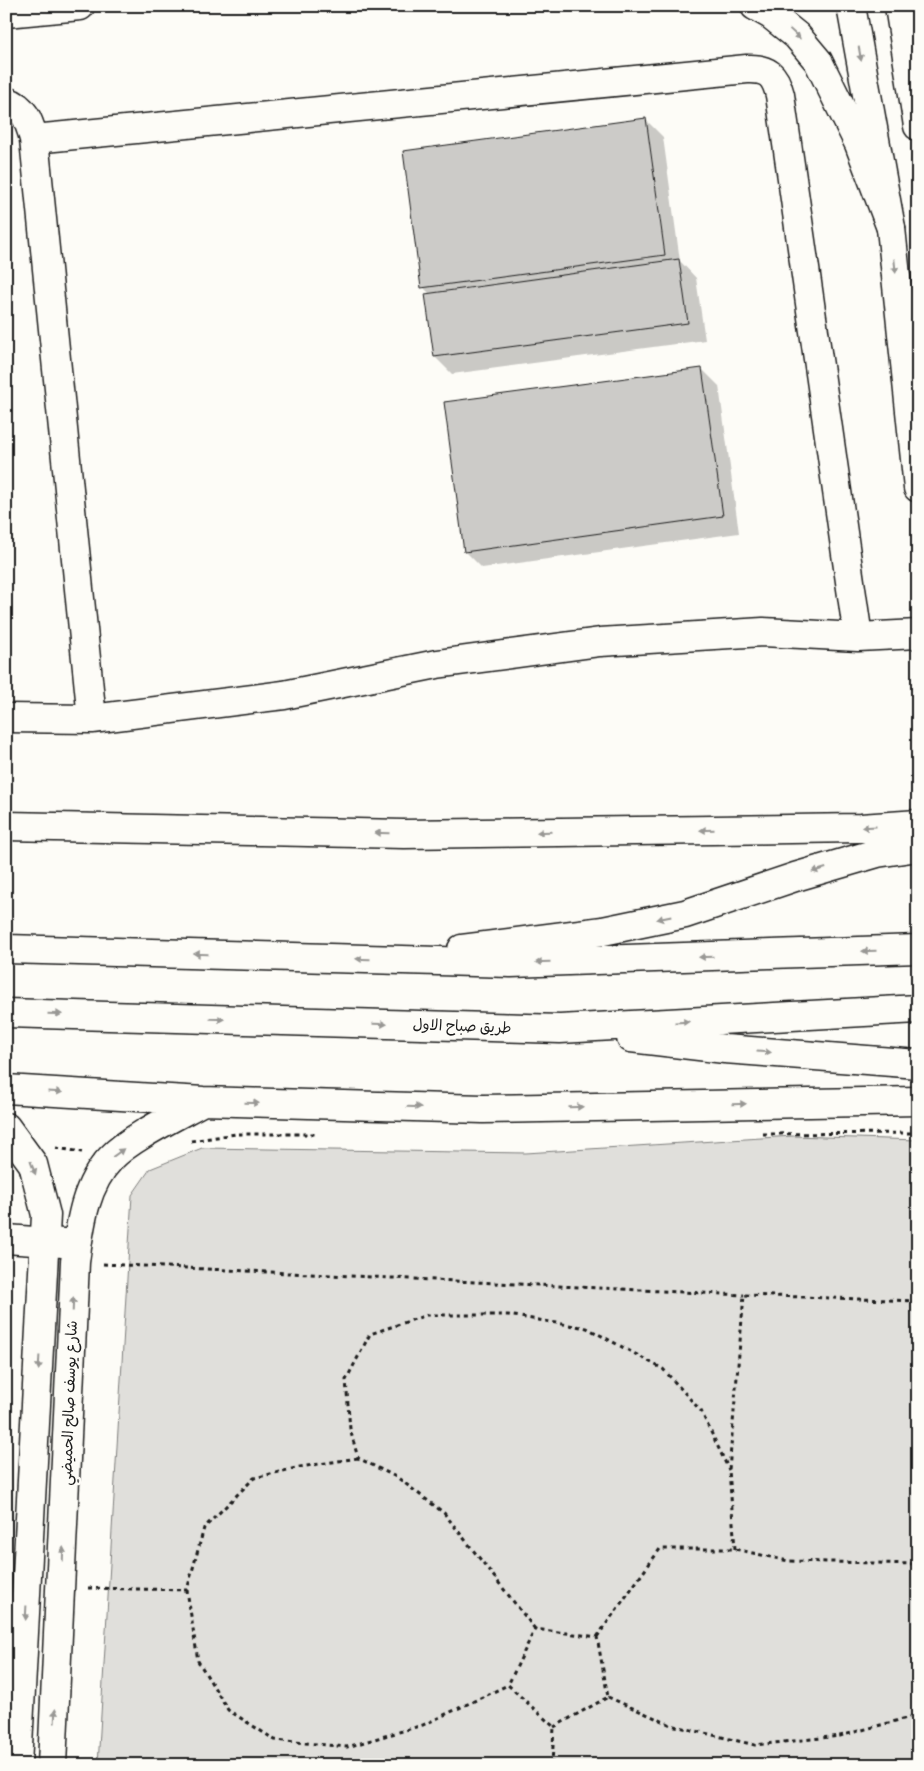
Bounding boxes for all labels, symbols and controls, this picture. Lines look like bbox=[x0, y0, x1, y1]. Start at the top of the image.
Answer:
one-way arrow bbox=[788, 29, 801, 40]
one-way arrow bbox=[856, 47, 864, 63]
one-way arrow bbox=[891, 258, 899, 274]
one-way arrow bbox=[861, 824, 877, 832]
one-way arrow bbox=[698, 826, 714, 834]
one-way arrow bbox=[536, 828, 552, 836]
one-way arrow bbox=[373, 829, 389, 837]
one-way arrow bbox=[812, 866, 827, 874]
one-way arrow bbox=[657, 914, 672, 922]
one-way arrow bbox=[861, 947, 877, 955]
one-way arrow bbox=[193, 950, 209, 958]
one-way arrow bbox=[697, 953, 713, 961]
one-way arrow bbox=[355, 955, 371, 963]
one-way arrow bbox=[535, 958, 551, 966]
one-way arrow bbox=[47, 1011, 63, 1019]
one-way arrow bbox=[210, 1015, 226, 1023]
street label: طريق صباح الاول bbox=[412, 1017, 512, 1039]
one-way arrow bbox=[674, 1018, 690, 1026]
one-way arrow bbox=[372, 1020, 388, 1028]
one-way arrow bbox=[757, 1048, 773, 1056]
one-way arrow bbox=[47, 1088, 63, 1096]
one-way arrow bbox=[244, 1099, 260, 1107]
one-way arrow bbox=[731, 1100, 747, 1108]
one-way arrow bbox=[569, 1103, 585, 1111]
one-way arrow bbox=[406, 1104, 422, 1112]
one-way arrow bbox=[111, 1148, 125, 1158]
one-way arrow bbox=[29, 1161, 37, 1176]
one-way arrow bbox=[69, 1296, 77, 1312]
street label: شارع يوسف صالح الحميضي bbox=[59, 1320, 85, 1486]
one-way arrow bbox=[35, 1355, 43, 1371]
one-way arrow bbox=[59, 1546, 67, 1562]
one-way arrow bbox=[21, 1605, 29, 1621]
one-way arrow bbox=[51, 1708, 59, 1724]

